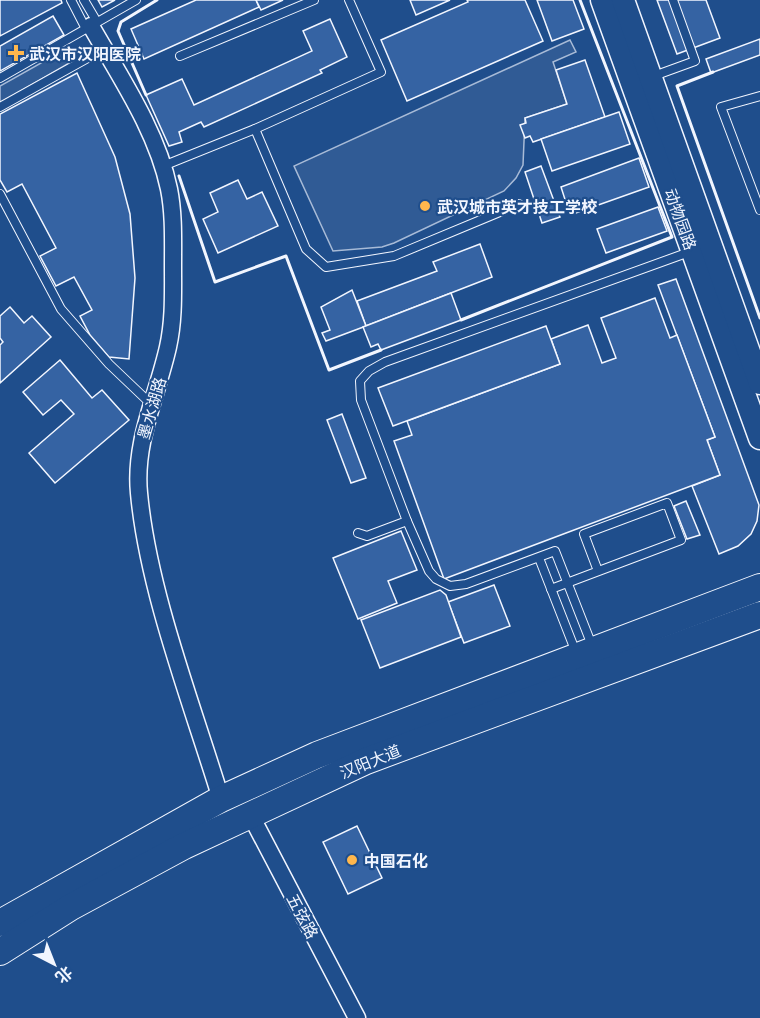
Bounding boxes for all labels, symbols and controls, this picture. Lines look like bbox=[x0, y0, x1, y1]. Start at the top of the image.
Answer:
marker: 武汉市汉阳医院 bbox=[7, 44, 25, 62]
place label: 武汉市汉阳医院 bbox=[29, 44, 141, 63]
street label: 动物园路 bbox=[661, 186, 701, 252]
place label: 武汉城市英才技工学校 bbox=[437, 197, 598, 216]
marker: 武汉城市英才技工学校 bbox=[418, 199, 432, 213]
street label: 墨水湖路 bbox=[133, 375, 169, 441]
street label: 汉阳大道 bbox=[337, 740, 403, 782]
place label: 中国石化 bbox=[364, 851, 428, 870]
marker: 中国石化 bbox=[345, 853, 359, 867]
street label: 五弦路 bbox=[283, 890, 323, 942]
north arrow bbox=[24, 934, 84, 994]
text: 北 bbox=[52, 963, 77, 988]

